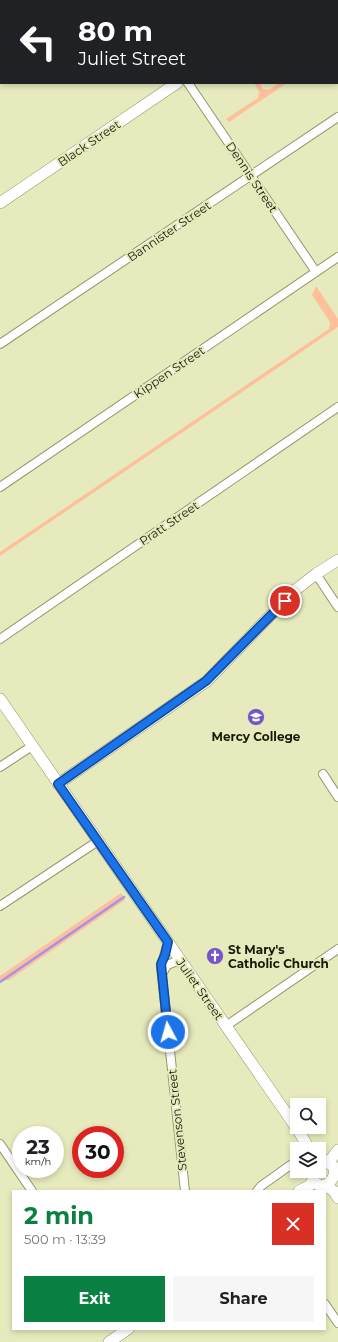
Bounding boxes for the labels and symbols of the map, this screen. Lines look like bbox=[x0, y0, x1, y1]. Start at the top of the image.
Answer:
street label: Black Street bbox=[55, 116, 123, 170]
street label: Dennis Street bbox=[223, 139, 281, 215]
street label: Bannister Street bbox=[124, 197, 214, 265]
street label: Kippen Street bbox=[130, 343, 208, 401]
street label: Pratt Street bbox=[136, 497, 202, 548]
pin bbox=[268, 584, 302, 618]
school or university icon: Mercy College bbox=[246, 707, 266, 727]
place label: Mercy College bbox=[212, 729, 301, 744]
place label: St Mary's Catholic Church bbox=[228, 942, 329, 971]
church icon: St Mary's Catholic Church bbox=[205, 946, 225, 966]
street label: Juliet Street bbox=[173, 954, 227, 1023]
position arrow bbox=[147, 1011, 189, 1053]
street label: Stevenson Street bbox=[164, 1068, 190, 1171]
speed limit sign: 30 bbox=[72, 1126, 124, 1178]

